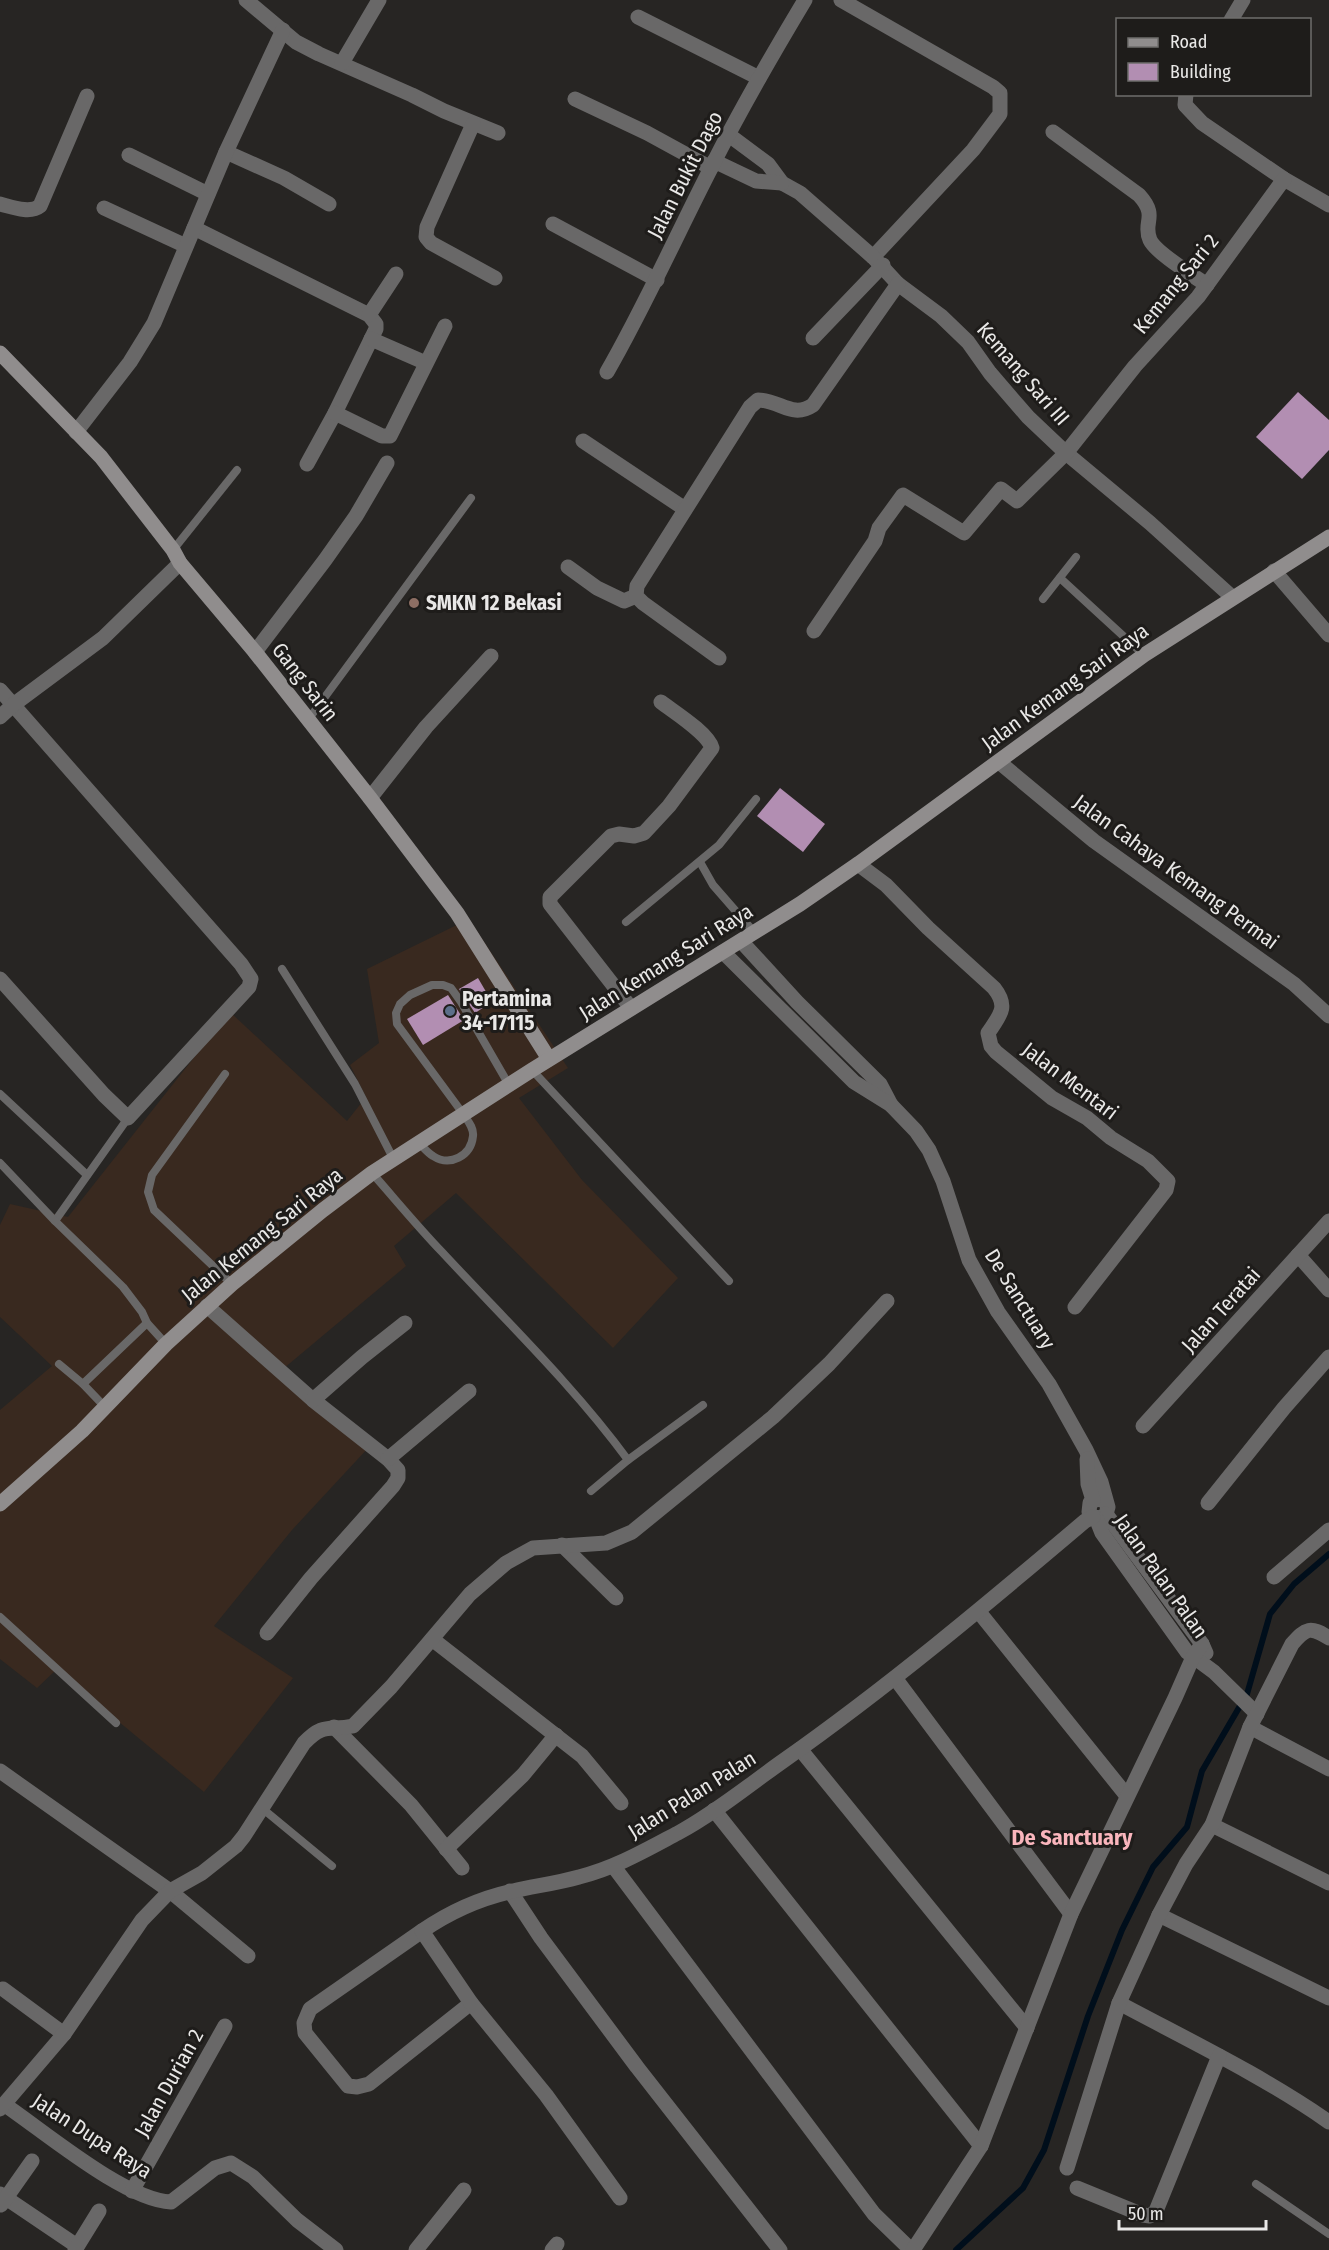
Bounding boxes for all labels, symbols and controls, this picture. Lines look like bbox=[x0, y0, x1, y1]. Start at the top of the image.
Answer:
legend bbox=[1116, 18, 1311, 96]
text: Road bbox=[1170, 31, 1207, 53]
text: Building bbox=[1170, 61, 1231, 83]
street label: Jalan Bukit Dago bbox=[642, 107, 728, 243]
street label: Kemang Sari 2 bbox=[1128, 229, 1224, 339]
street label: Kemang Sari III bbox=[971, 317, 1075, 431]
place label: SMKN 12 Bekasi bbox=[426, 590, 562, 616]
marker: SMKN 12 Bekasi bbox=[407, 596, 421, 610]
street label: Jalan Kemang Sari Raya bbox=[977, 618, 1153, 756]
street label: Gang Sarin bbox=[266, 638, 344, 726]
street label: Jalan Cahaya Kemang Permai bbox=[1068, 789, 1284, 955]
street label: Jalan Kemang Sari Raya bbox=[574, 898, 758, 1026]
place label: Pertamina 34-17115 bbox=[461, 986, 552, 1036]
marker: Pertamina 34-17115 bbox=[443, 1004, 457, 1018]
street label: Jalan Mentari bbox=[1017, 1036, 1123, 1126]
street label: Jalan Kemang Sari Raya bbox=[176, 1162, 348, 1308]
street label: De Sanctuary bbox=[979, 1244, 1061, 1354]
street label: Jalan Teratai bbox=[1176, 1262, 1266, 1358]
street label: Jalan Palan Palan bbox=[1108, 1509, 1214, 1643]
street label: Jalan Palan Palan bbox=[623, 1745, 761, 1845]
district label: De Sanctuary bbox=[1012, 1824, 1133, 1851]
street label: Jalan Durian 2 bbox=[129, 2025, 209, 2141]
street label: Jalan Dupa Raya bbox=[27, 2088, 157, 2184]
scale bar bbox=[1119, 2193, 1266, 2231]
text: 50 m bbox=[1128, 2203, 1164, 2225]

